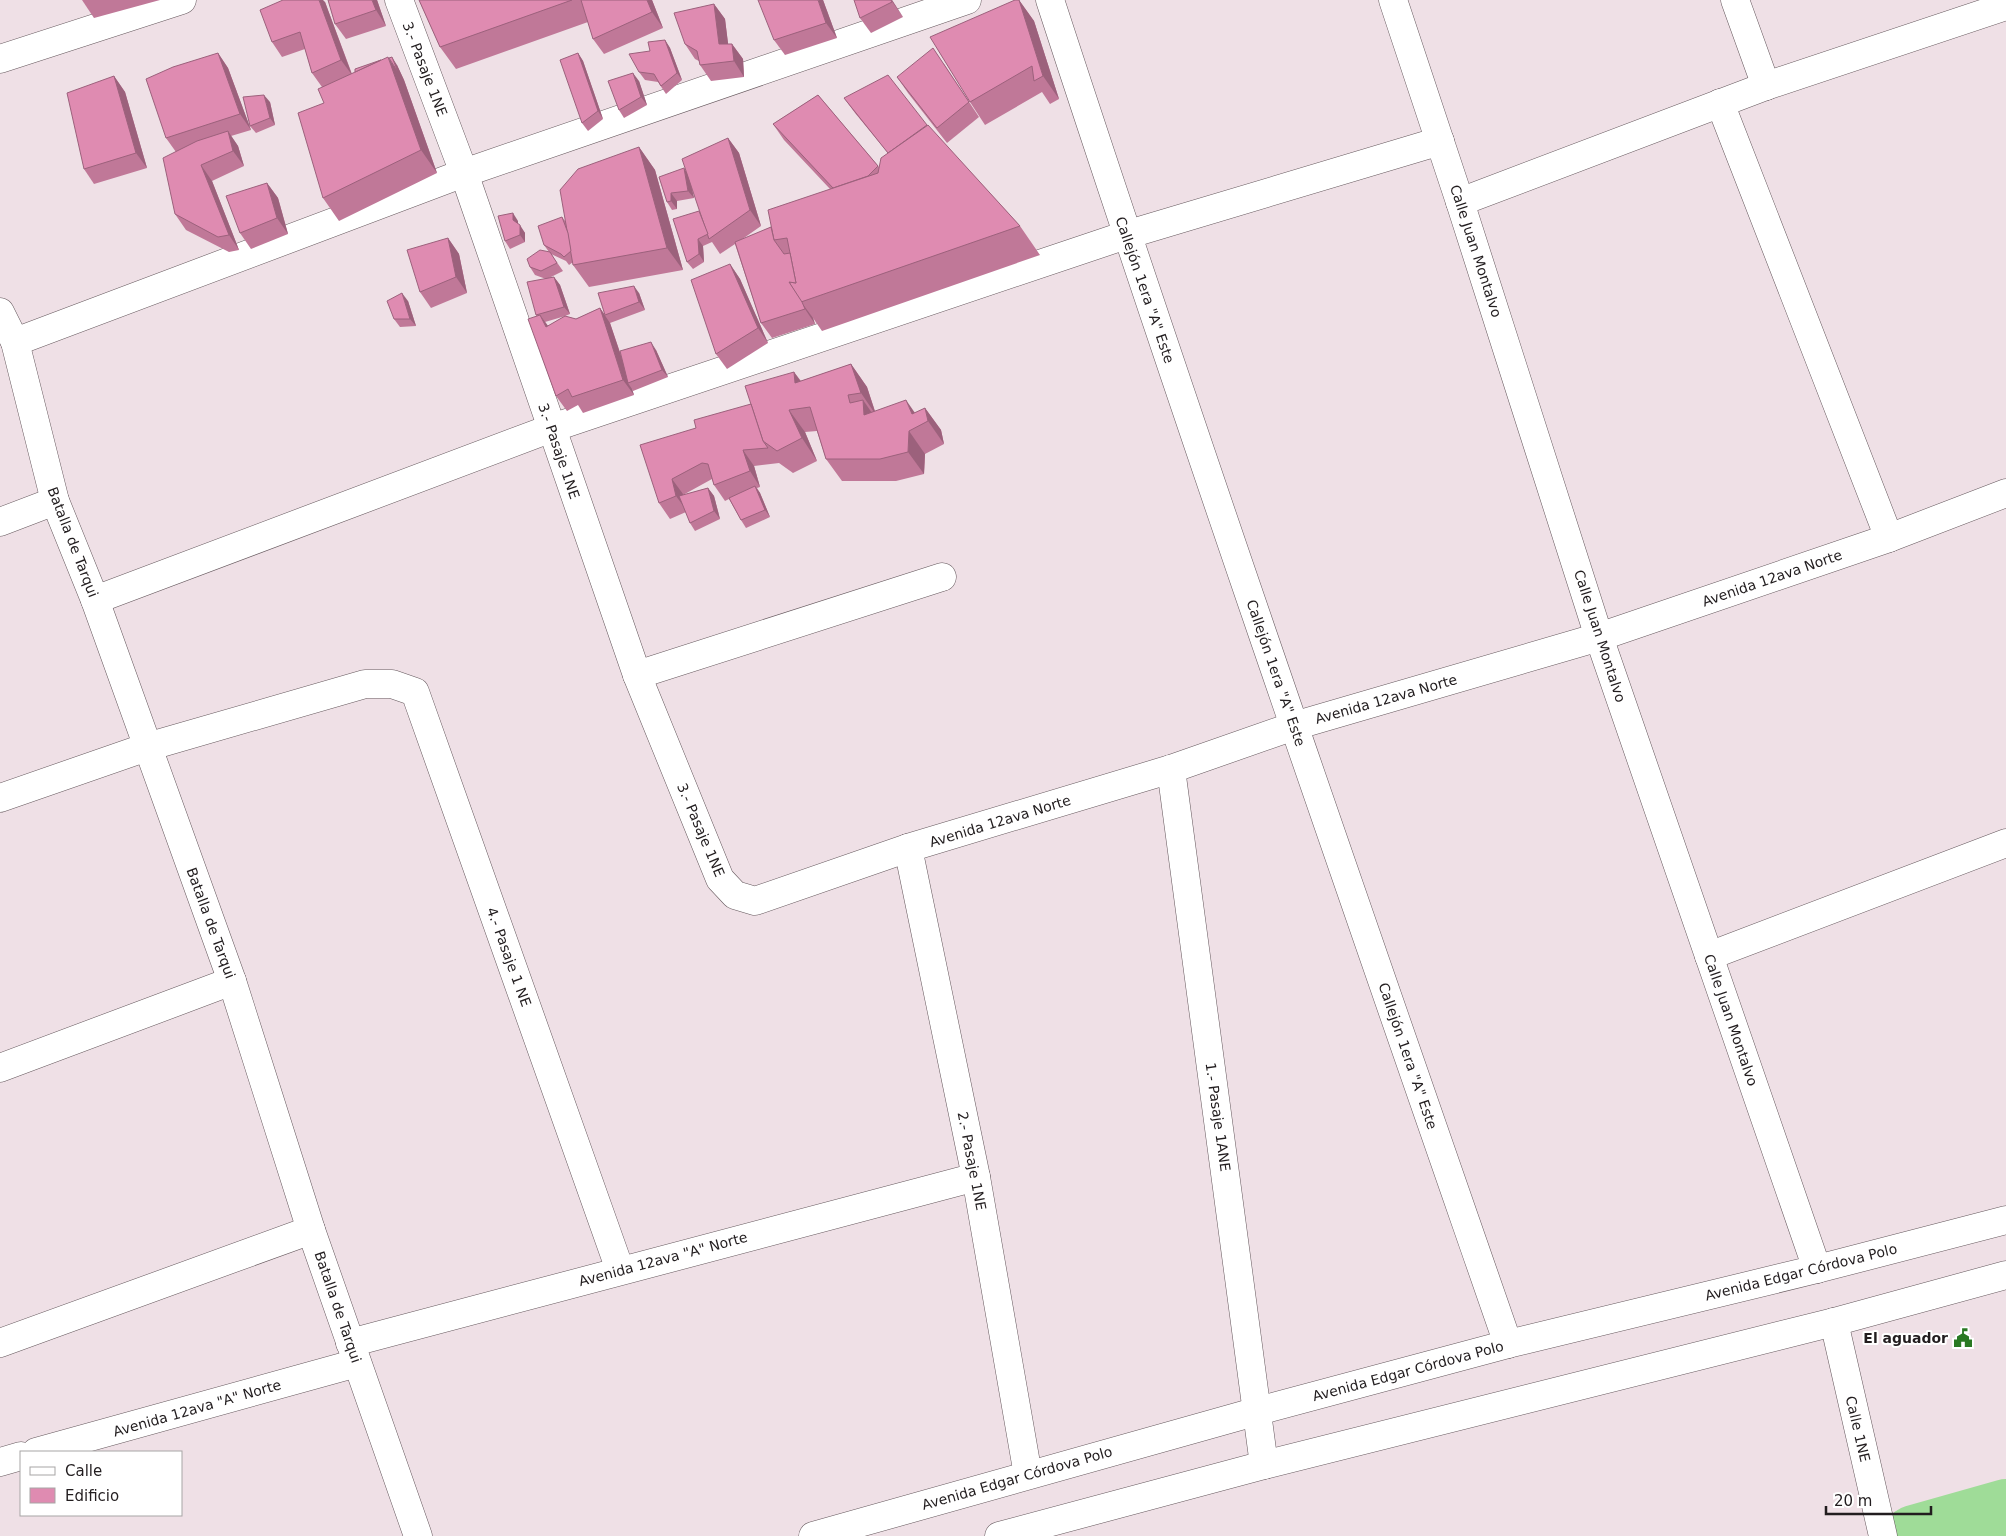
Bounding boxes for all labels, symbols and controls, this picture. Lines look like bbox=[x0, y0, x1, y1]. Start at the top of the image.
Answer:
street label: 3.- Pasaje 1NE bbox=[400, 19, 450, 119]
street label: Calle Juan Montalvo bbox=[1447, 183, 1505, 319]
street label: Callejón 1era "A" Este bbox=[1112, 215, 1178, 365]
street label: 3.- Pasaje 1NE bbox=[535, 401, 583, 501]
street label: Batalla de Tarqui bbox=[45, 485, 101, 599]
street label: Avenida 12ava Norte bbox=[1700, 547, 1844, 609]
street label: Calle Juan Montalvo bbox=[1571, 568, 1629, 704]
street label: Callejón 1era "A" Este bbox=[1243, 598, 1309, 748]
street label: Avenida 12ava Norte bbox=[1313, 671, 1459, 727]
street label: 3.- Pasaje 1NE bbox=[674, 781, 728, 879]
street label: Avenida 12ava Norte bbox=[927, 792, 1073, 850]
street label: Batalla de Tarqui bbox=[183, 865, 239, 981]
street label: 4.- Pasaje 1 NE bbox=[484, 905, 534, 1009]
street label: Calle Juan Montalvo bbox=[1701, 952, 1761, 1088]
street label: Callejón 1era "A" Este bbox=[1375, 981, 1441, 1131]
street label: 1.- Pasaje 1ANE bbox=[1202, 1061, 1234, 1173]
street label: 2.- Pasaje 1NE bbox=[955, 1110, 989, 1212]
street label: Avenida 12ava "A" Norte bbox=[577, 1229, 749, 1289]
street label: Avenida Edgar Córdova Polo bbox=[1703, 1240, 1899, 1304]
street label: Batalla de Tarqui bbox=[311, 1249, 365, 1365]
public building icon: El aguador bbox=[1952, 1327, 1974, 1349]
place label: El aguador bbox=[1863, 1330, 1948, 1346]
street label: Avenida Edgar Córdova Polo bbox=[1311, 1338, 1505, 1404]
street label: Avenida 12ava "A" Norte bbox=[111, 1376, 283, 1440]
street label: Calle 1NE bbox=[1843, 1394, 1873, 1464]
street label: Avenida Edgar Córdova Polo bbox=[920, 1443, 1114, 1513]
legend bbox=[20, 1451, 182, 1516]
text: Calle bbox=[65, 1462, 102, 1480]
scale bar bbox=[1826, 1484, 1931, 1516]
text: Edificio bbox=[65, 1487, 119, 1505]
text: 20 m bbox=[1834, 1492, 1872, 1510]

